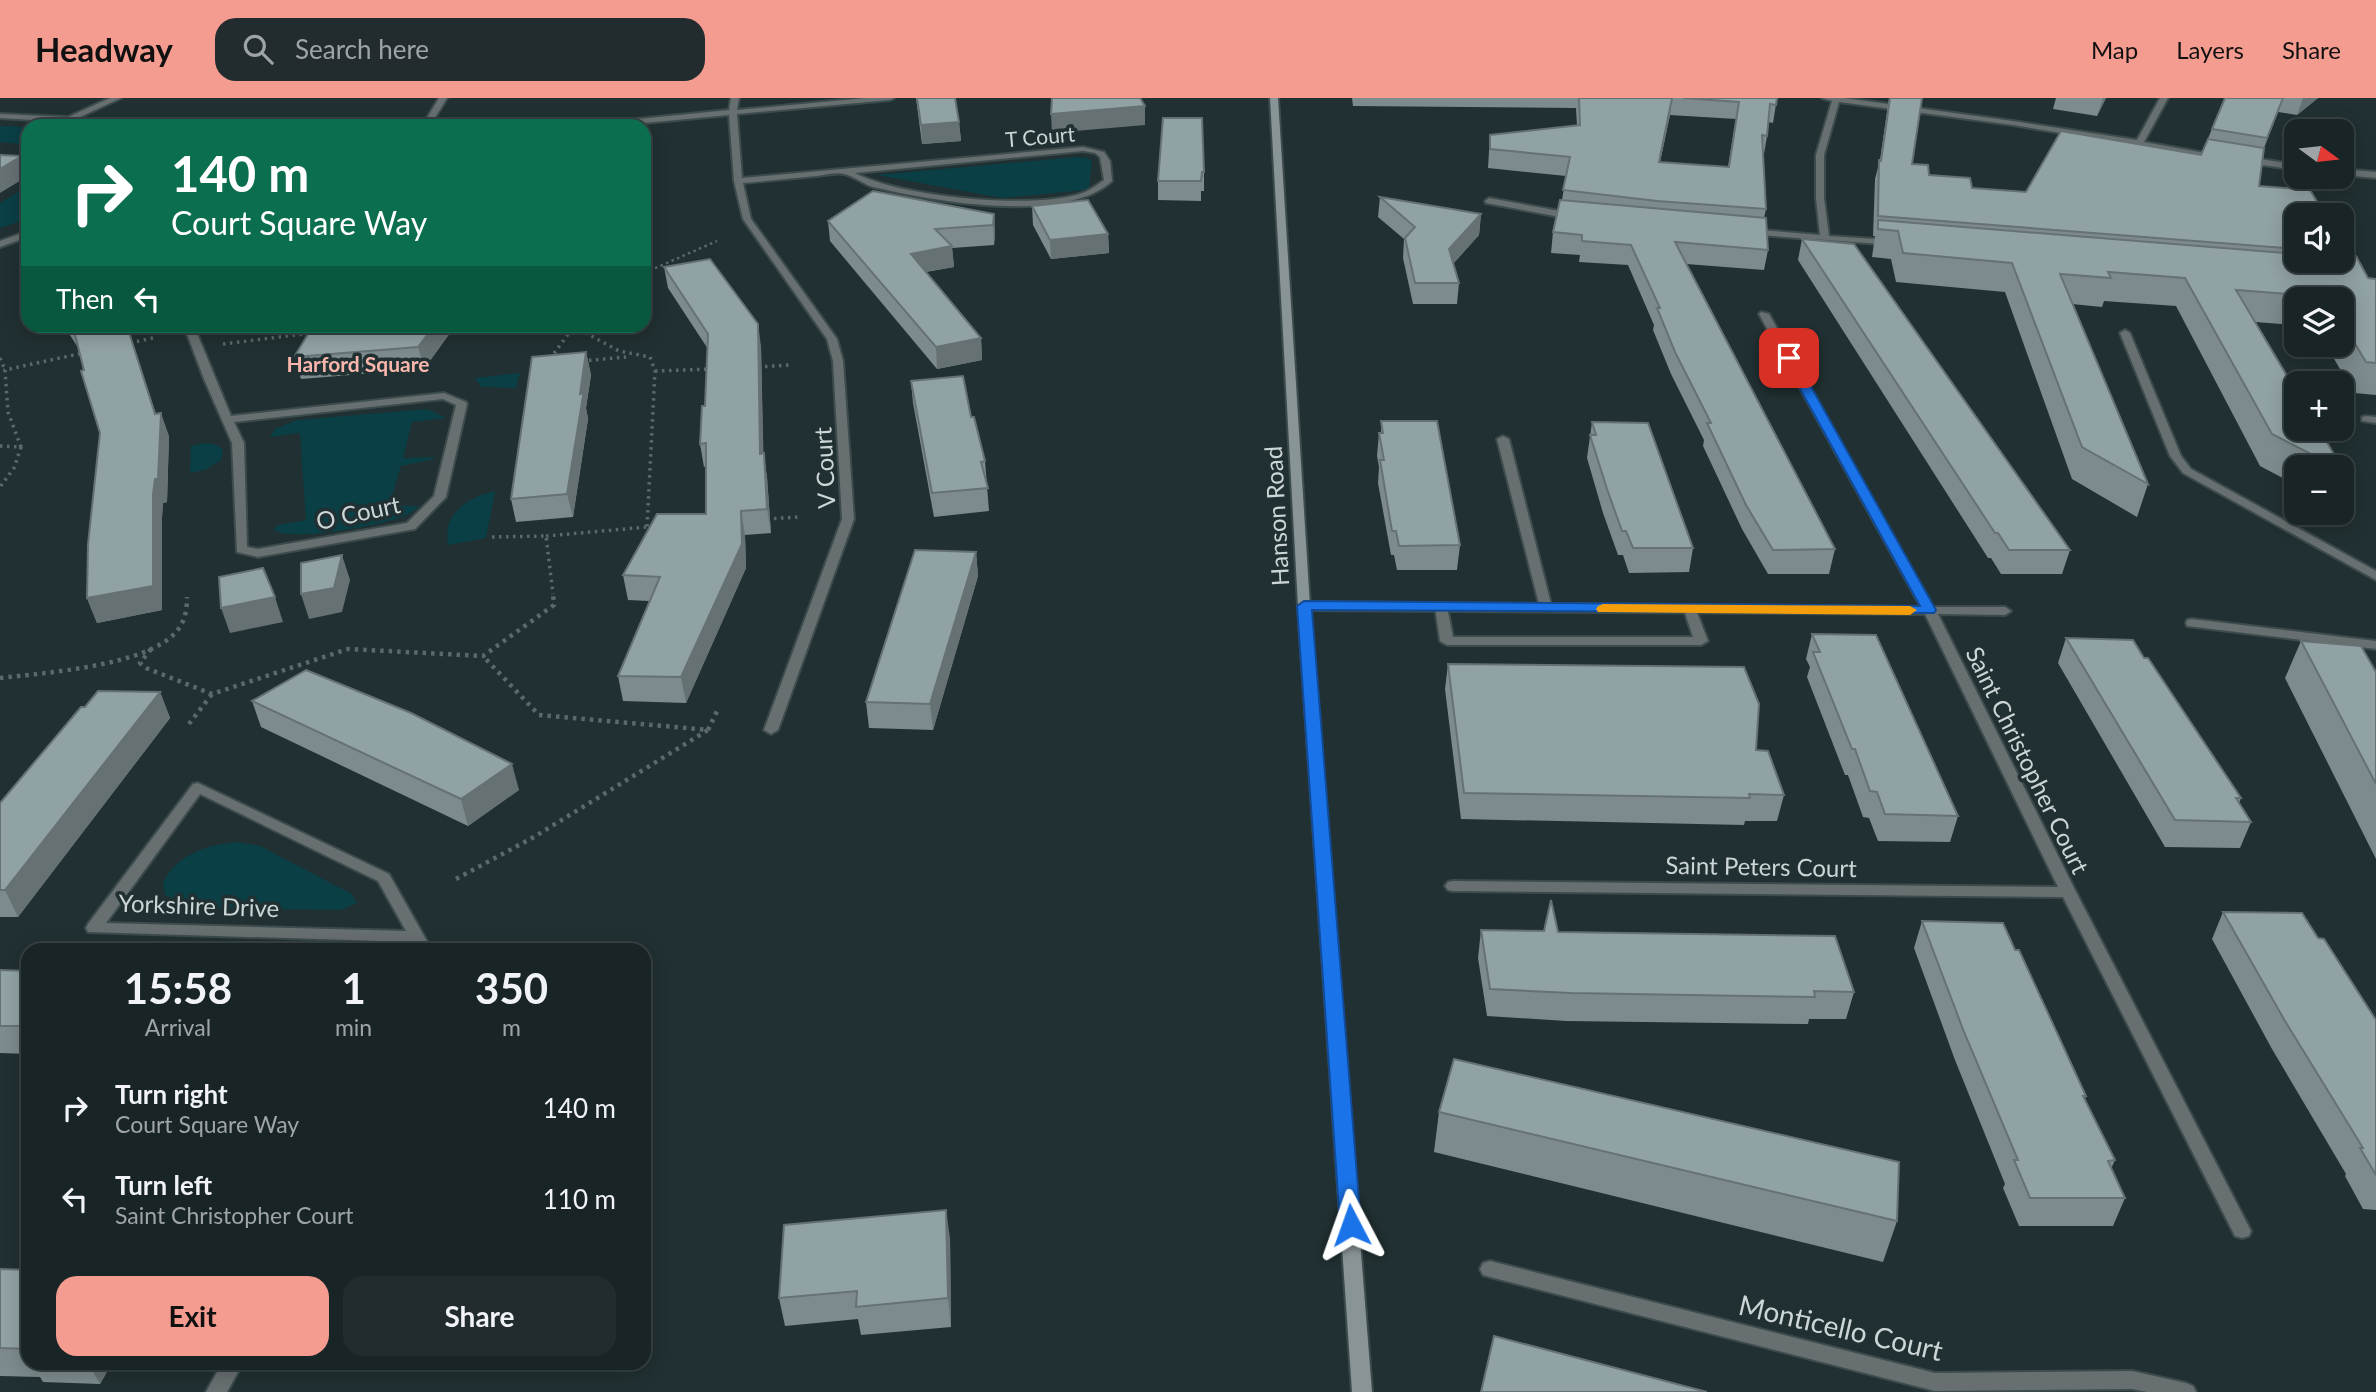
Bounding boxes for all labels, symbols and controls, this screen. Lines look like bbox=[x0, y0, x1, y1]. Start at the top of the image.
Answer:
search box bbox=[215, 18, 705, 81]
text: Headway bbox=[35, 29, 173, 69]
icon: search bbox=[239, 30, 277, 68]
text: Search here bbox=[295, 33, 429, 65]
text: Map bbox=[2091, 35, 2138, 64]
text: Layers bbox=[2176, 35, 2244, 64]
text: Share bbox=[2282, 35, 2341, 64]
north arrow bbox=[2284, 119, 2354, 189]
map controls bbox=[2284, 119, 2354, 525]
street label: T Court bbox=[1004, 120, 1076, 151]
text: 140 m bbox=[171, 144, 309, 202]
icon: right bbox=[56, 147, 147, 238]
text: Court Square Way bbox=[171, 203, 427, 242]
button: sound bbox=[2284, 203, 2354, 273]
icon: left bbox=[128, 280, 166, 318]
text: Then bbox=[56, 283, 114, 315]
button: layers bbox=[2284, 287, 2354, 357]
pin bbox=[1759, 328, 1819, 388]
icon: arrive bbox=[1770, 339, 1808, 377]
district label: Harford Square bbox=[287, 351, 429, 376]
button: + bbox=[2284, 371, 2354, 441]
street label: V Court bbox=[807, 426, 841, 510]
street label: Hanson Road bbox=[1258, 445, 1294, 587]
button: − bbox=[2284, 455, 2354, 525]
street label: O Court bbox=[313, 489, 403, 535]
street label: Saint Christopher Court bbox=[1960, 642, 2096, 879]
street label: Saint Peters Court bbox=[1665, 850, 1857, 882]
street label: Yorkshire Drive bbox=[118, 888, 280, 922]
text: 15:58 bbox=[124, 963, 232, 1013]
text: 1 bbox=[341, 963, 366, 1013]
text: 350 bbox=[475, 963, 548, 1013]
text: Arrival bbox=[145, 1013, 211, 1041]
text: min bbox=[335, 1013, 372, 1041]
text: m bbox=[502, 1013, 521, 1041]
text: Turn right bbox=[115, 1078, 228, 1110]
icon: right bbox=[56, 1089, 94, 1127]
text: 140 m bbox=[543, 1092, 616, 1124]
text: Court Square Way bbox=[115, 1110, 299, 1138]
text: Turn left bbox=[115, 1169, 212, 1201]
icon: left bbox=[56, 1180, 94, 1218]
text: 110 m bbox=[543, 1183, 616, 1215]
position arrow bbox=[1314, 1188, 1388, 1262]
text: Saint Christopher Court bbox=[115, 1201, 354, 1229]
button: Exit bbox=[56, 1276, 329, 1356]
button: Share bbox=[343, 1276, 616, 1356]
street label: Monticello Court bbox=[1736, 1287, 1946, 1367]

